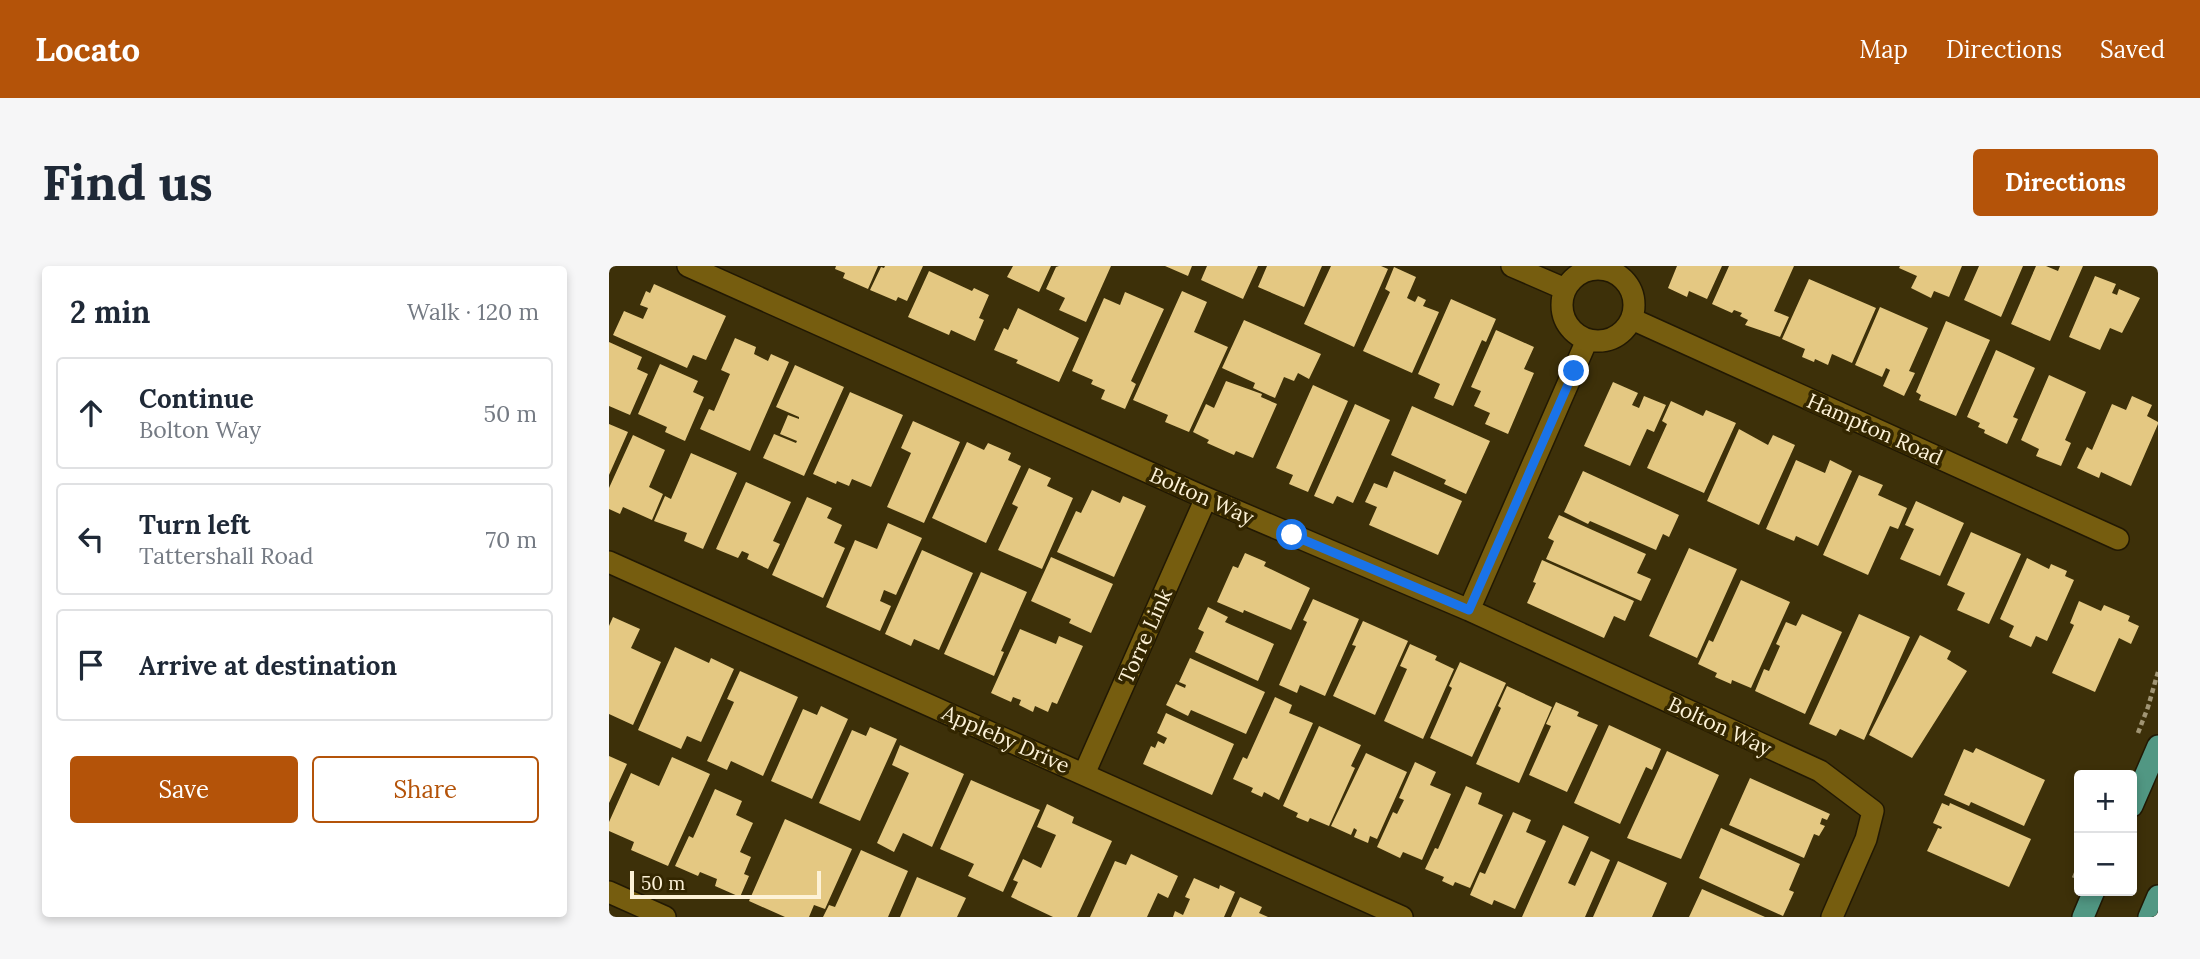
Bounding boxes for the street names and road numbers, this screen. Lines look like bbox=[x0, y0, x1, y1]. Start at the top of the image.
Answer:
street label: Hampton Road bbox=[1803, 387, 1947, 471]
street label: Bolton Way bbox=[1146, 461, 1258, 531]
street label: Torre Link bbox=[1112, 583, 1178, 688]
street label: Bolton Way bbox=[1664, 690, 1776, 762]
street label: Appleby Drive bbox=[937, 699, 1074, 779]

